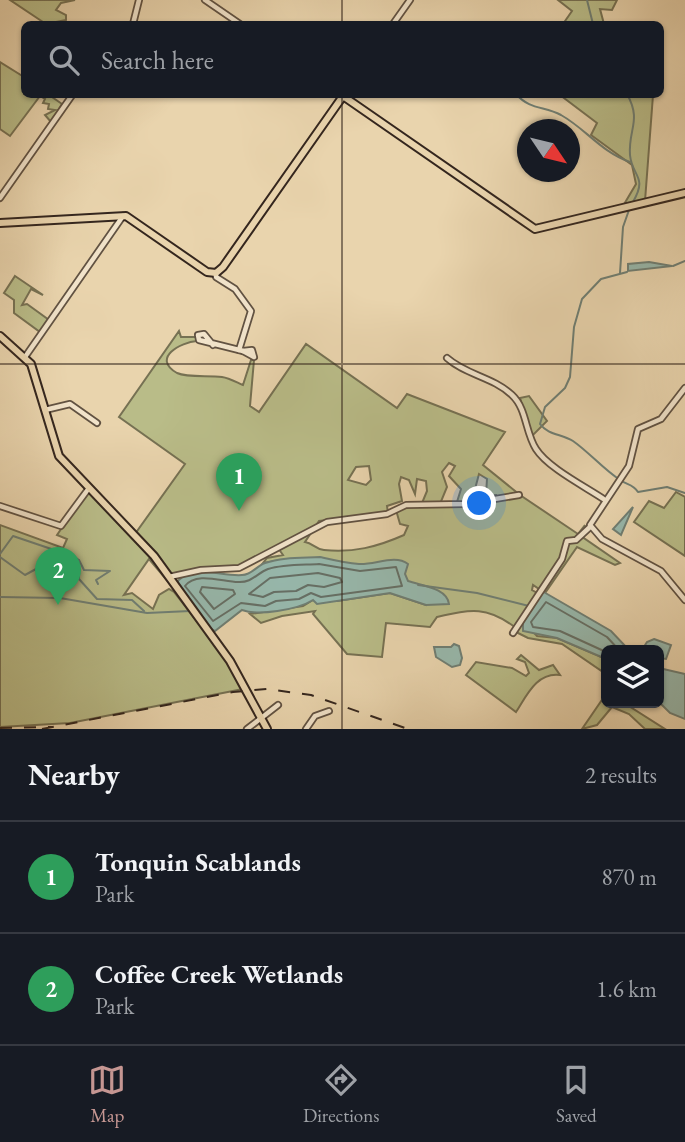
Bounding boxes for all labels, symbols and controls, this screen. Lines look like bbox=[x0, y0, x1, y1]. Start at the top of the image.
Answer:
search box bbox=[21, 21, 664, 98]
icon: search bbox=[45, 41, 83, 79]
text: Search here bbox=[101, 43, 214, 77]
north arrow bbox=[517, 119, 580, 182]
pin: 1 bbox=[216, 453, 262, 511]
your location bbox=[462, 486, 496, 520]
pin: 2 bbox=[35, 547, 81, 605]
map controls bbox=[601, 645, 664, 708]
button: layers bbox=[601, 645, 664, 708]
text: Nearby bbox=[28, 755, 120, 794]
text: 2 results bbox=[585, 760, 657, 790]
text: Tonquin Scablands bbox=[95, 845, 301, 879]
text: 1 bbox=[45, 862, 57, 892]
text: 870 m bbox=[601, 862, 657, 892]
text: Park bbox=[95, 879, 134, 909]
text: Coffee Creek Wetlands bbox=[95, 957, 343, 991]
text: 2 bbox=[45, 974, 57, 1004]
text: 1.6 km bbox=[596, 974, 657, 1004]
text: Park bbox=[95, 991, 134, 1021]
tab: Map bbox=[88, 1061, 126, 1128]
tab: Directions bbox=[303, 1061, 379, 1128]
tab: Saved bbox=[556, 1061, 597, 1128]

